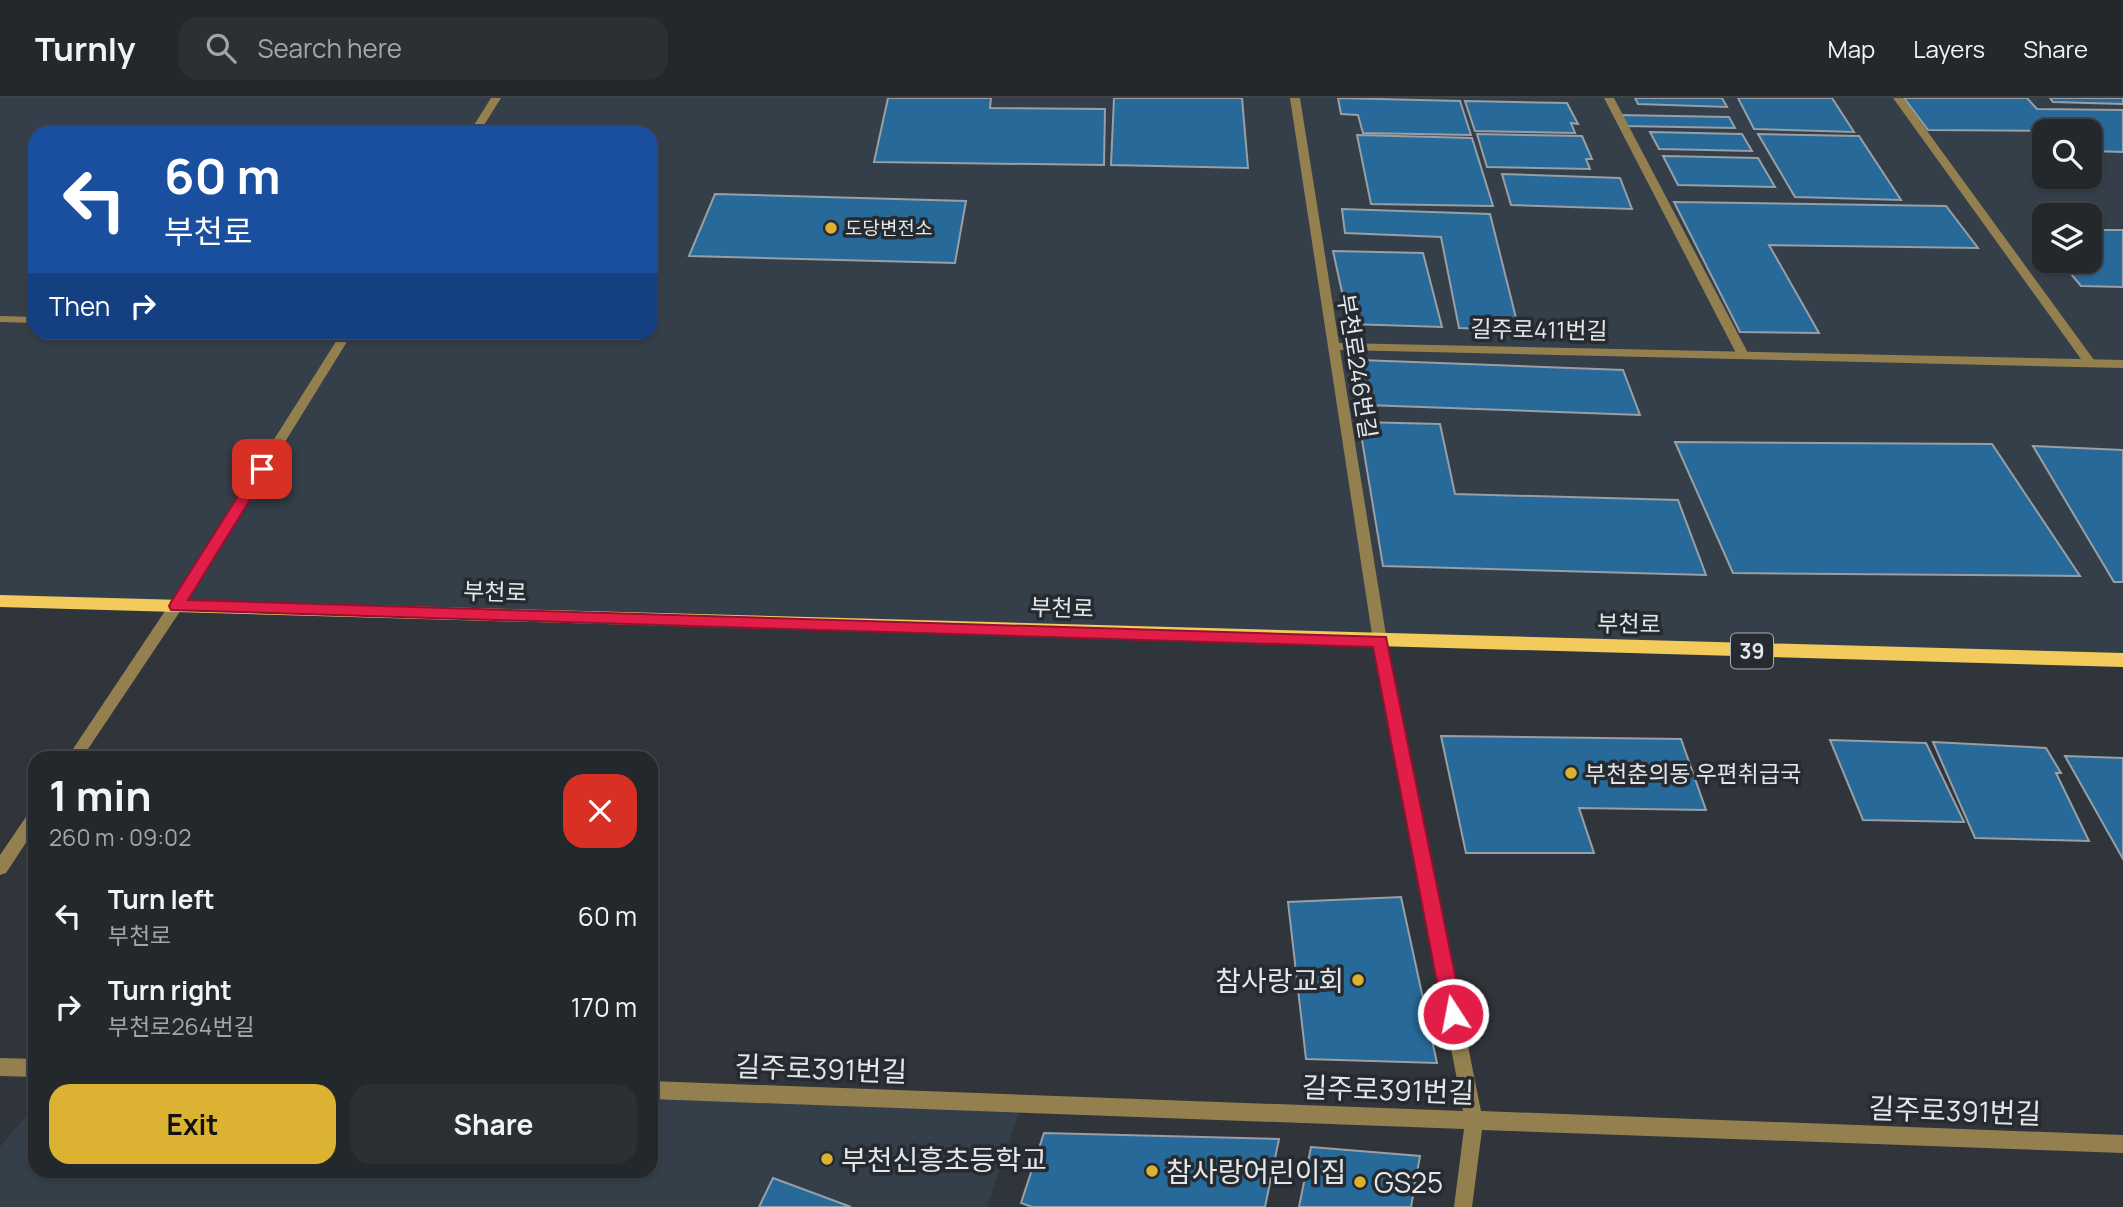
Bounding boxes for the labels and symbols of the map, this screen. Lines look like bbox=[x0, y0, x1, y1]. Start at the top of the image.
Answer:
place label: 도당변전소 bbox=[845, 215, 932, 241]
marker: 도당변전소 bbox=[823, 220, 839, 236]
street label: 부천로246번길 bbox=[1331, 291, 1385, 441]
street label: 길주로411번길 bbox=[1470, 312, 1608, 346]
pin bbox=[232, 439, 292, 499]
street label: 부천로 bbox=[463, 574, 527, 608]
street label: 부천로 bbox=[1030, 590, 1094, 624]
street label: 부천로 bbox=[1597, 606, 1661, 640]
road number: 39 bbox=[1731, 634, 1773, 668]
place label: 부천춘의동 우편취급국 bbox=[1585, 757, 1801, 789]
marker: 부천춘의동 우편취급국 bbox=[1563, 765, 1579, 781]
place label: 참사랑교회 bbox=[1215, 961, 1344, 999]
marker: 참사랑교회 bbox=[1350, 972, 1366, 988]
position arrow bbox=[1416, 977, 1490, 1051]
street label: 길주로391번길 bbox=[734, 1046, 908, 1090]
street label: 길주로391번길 bbox=[1301, 1067, 1475, 1111]
street label: 길주로391번길 bbox=[1868, 1088, 2042, 1132]
place label: 부천신흥초등학교 bbox=[841, 1140, 1047, 1178]
marker: 부천신흥초등학교 bbox=[819, 1151, 835, 1167]
place label: 참사랑어린이집 bbox=[1166, 1152, 1346, 1190]
marker: 참사랑어린이집 bbox=[1144, 1163, 1160, 1179]
place label: GS25 bbox=[1374, 1163, 1443, 1201]
marker: GS25 bbox=[1352, 1174, 1368, 1190]

